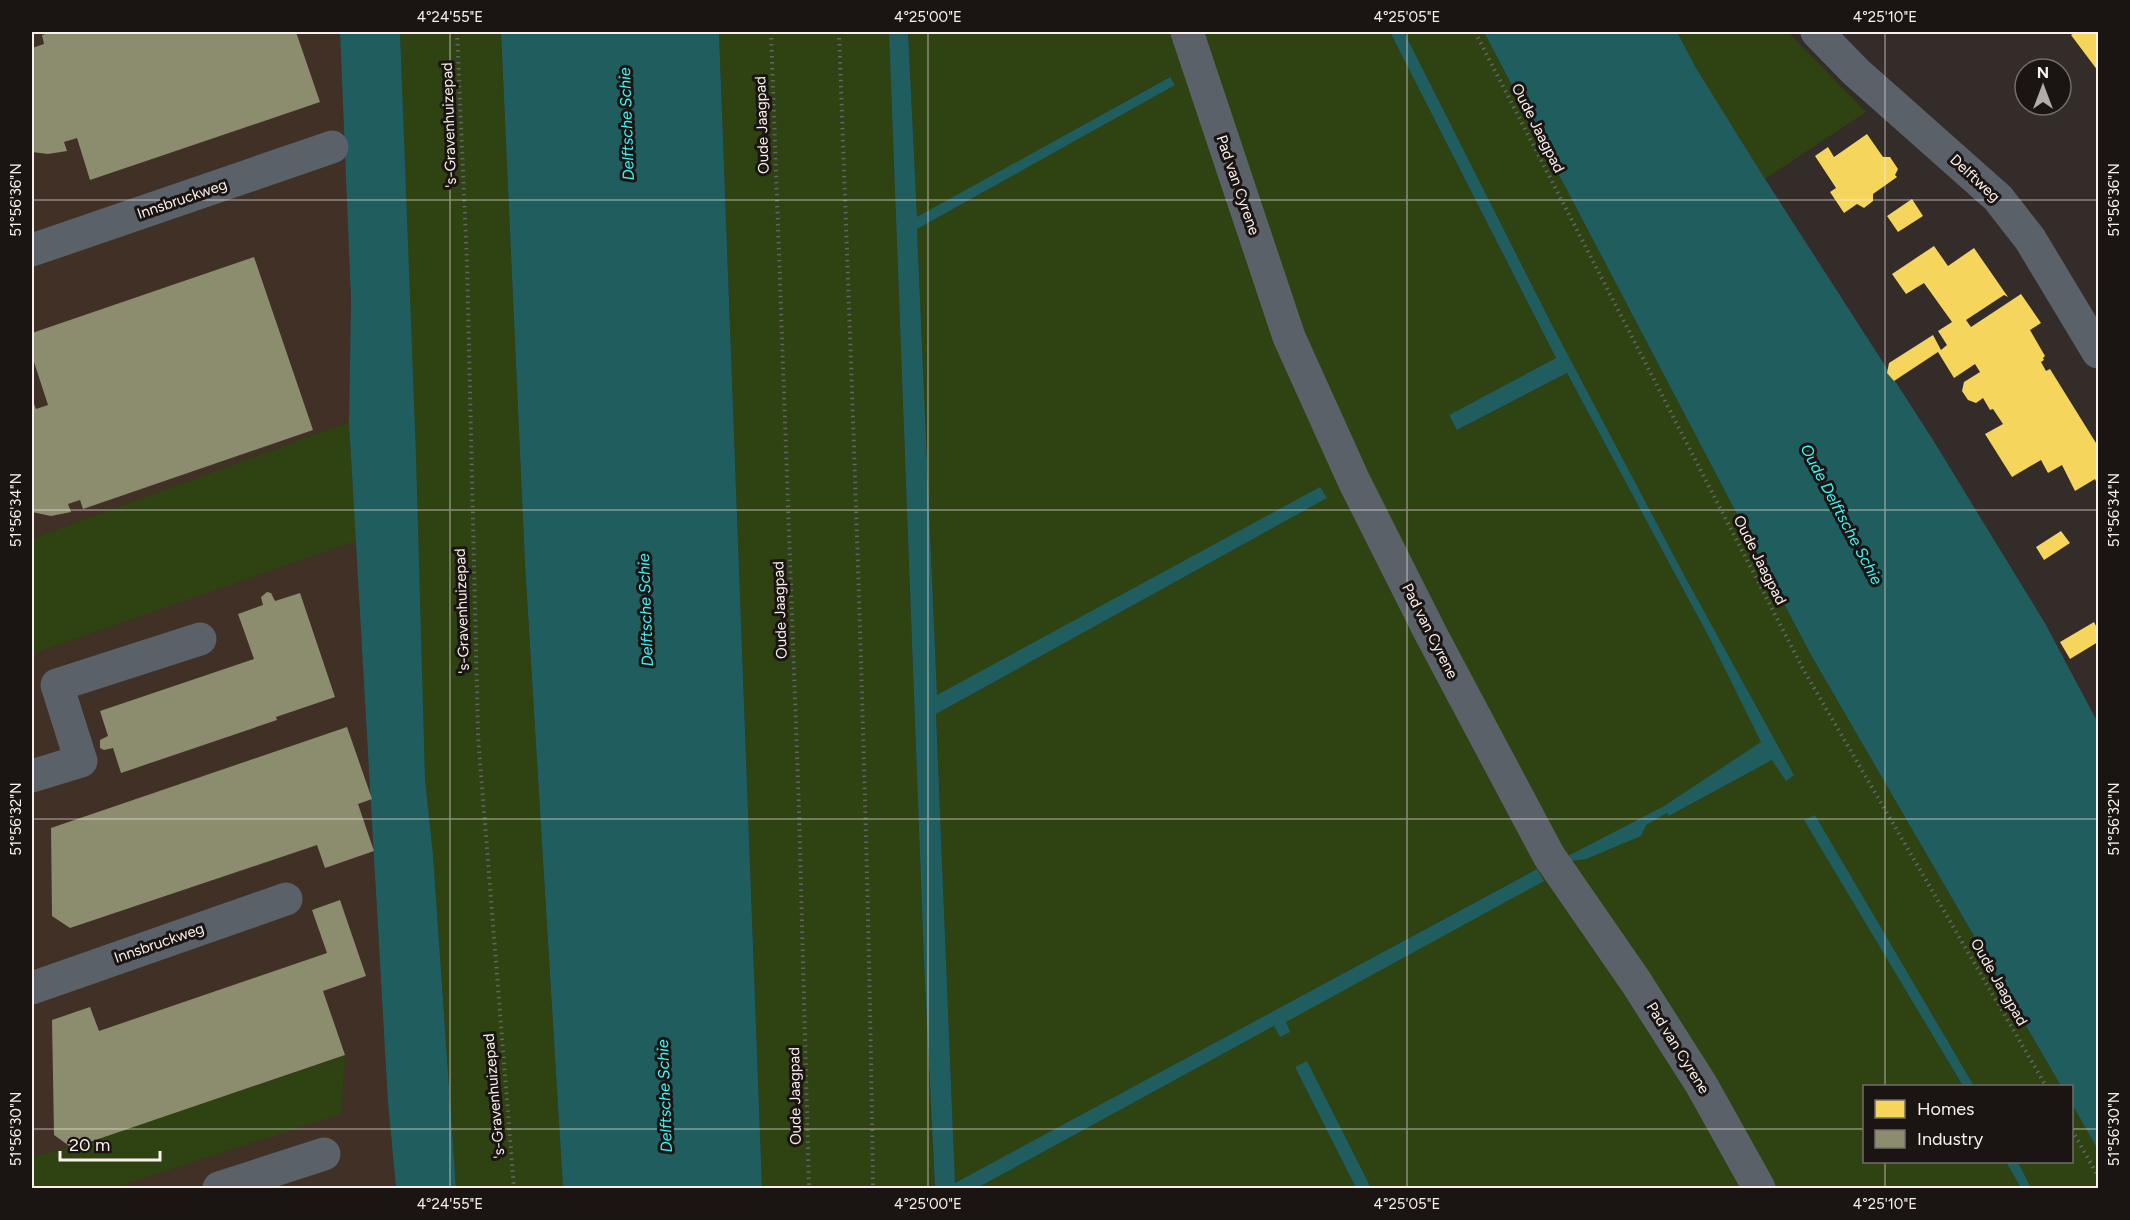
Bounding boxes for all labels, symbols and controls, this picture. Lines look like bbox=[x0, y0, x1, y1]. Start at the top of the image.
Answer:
text: 4°24'55"E bbox=[417, 8, 483, 26]
text: 4°25'00"E bbox=[894, 8, 962, 26]
text: 4°25'05"E bbox=[1374, 8, 1440, 26]
text: 4°25'10"E bbox=[1853, 8, 1917, 26]
north arrow bbox=[2013, 57, 2073, 117]
street label: 's-Gravenhuizepad bbox=[438, 62, 460, 188]
text: N bbox=[2037, 63, 2049, 82]
water label: Delftsche Schie bbox=[615, 67, 638, 181]
street label: Oude Jaagpad bbox=[751, 76, 773, 174]
street label: Oude Jaagpad bbox=[1508, 80, 1568, 176]
street label: Pad van Cyrene bbox=[1212, 133, 1264, 237]
street label: Delftweg bbox=[1946, 150, 2004, 206]
text: 51°56'36"N bbox=[7, 163, 25, 237]
text: 51°56'36"N bbox=[2105, 163, 2123, 237]
street label: Innsbruckweg bbox=[135, 175, 229, 223]
water label: Oude Delftsche Schie bbox=[1796, 441, 1887, 588]
text: 51°56'34"N bbox=[7, 473, 25, 547]
text: 51°56'34"N bbox=[2105, 473, 2123, 547]
street label: Oude Jaagpad bbox=[1730, 512, 1790, 608]
street label: 's-Gravenhuizepad bbox=[451, 548, 473, 674]
water label: Delftsche Schie bbox=[634, 553, 657, 667]
street label: Oude Jaagpad bbox=[769, 561, 791, 659]
street label: Pad van Cyrene bbox=[1398, 580, 1462, 682]
text: 51°56'32"N bbox=[7, 782, 25, 856]
text: 51°56'32"N bbox=[2105, 782, 2123, 856]
street label: Innsbruckweg bbox=[112, 919, 206, 967]
street label: Oude Jaagpad bbox=[1967, 935, 2031, 1029]
street label: Pad van Cyrene bbox=[1643, 999, 1713, 1097]
street label: 's-Gravenhuizepad bbox=[480, 1033, 508, 1159]
water label: Delftsche Schie bbox=[653, 1039, 676, 1153]
street label: Oude Jaagpad bbox=[785, 1047, 805, 1145]
legend bbox=[1863, 1085, 2073, 1163]
text: 51°56'30"N bbox=[7, 1092, 25, 1166]
text: 51°56'30"N bbox=[2105, 1092, 2123, 1166]
text: Homes bbox=[1917, 1098, 1975, 1120]
scale bar bbox=[60, 1124, 160, 1162]
text: Industry bbox=[1917, 1128, 1984, 1150]
text: 20 m bbox=[69, 1134, 110, 1156]
text: 4°24'55"E bbox=[417, 1195, 483, 1213]
text: 4°25'00"E bbox=[894, 1195, 962, 1213]
text: 4°25'05"E bbox=[1374, 1195, 1440, 1213]
text: 4°25'10"E bbox=[1853, 1195, 1917, 1213]

